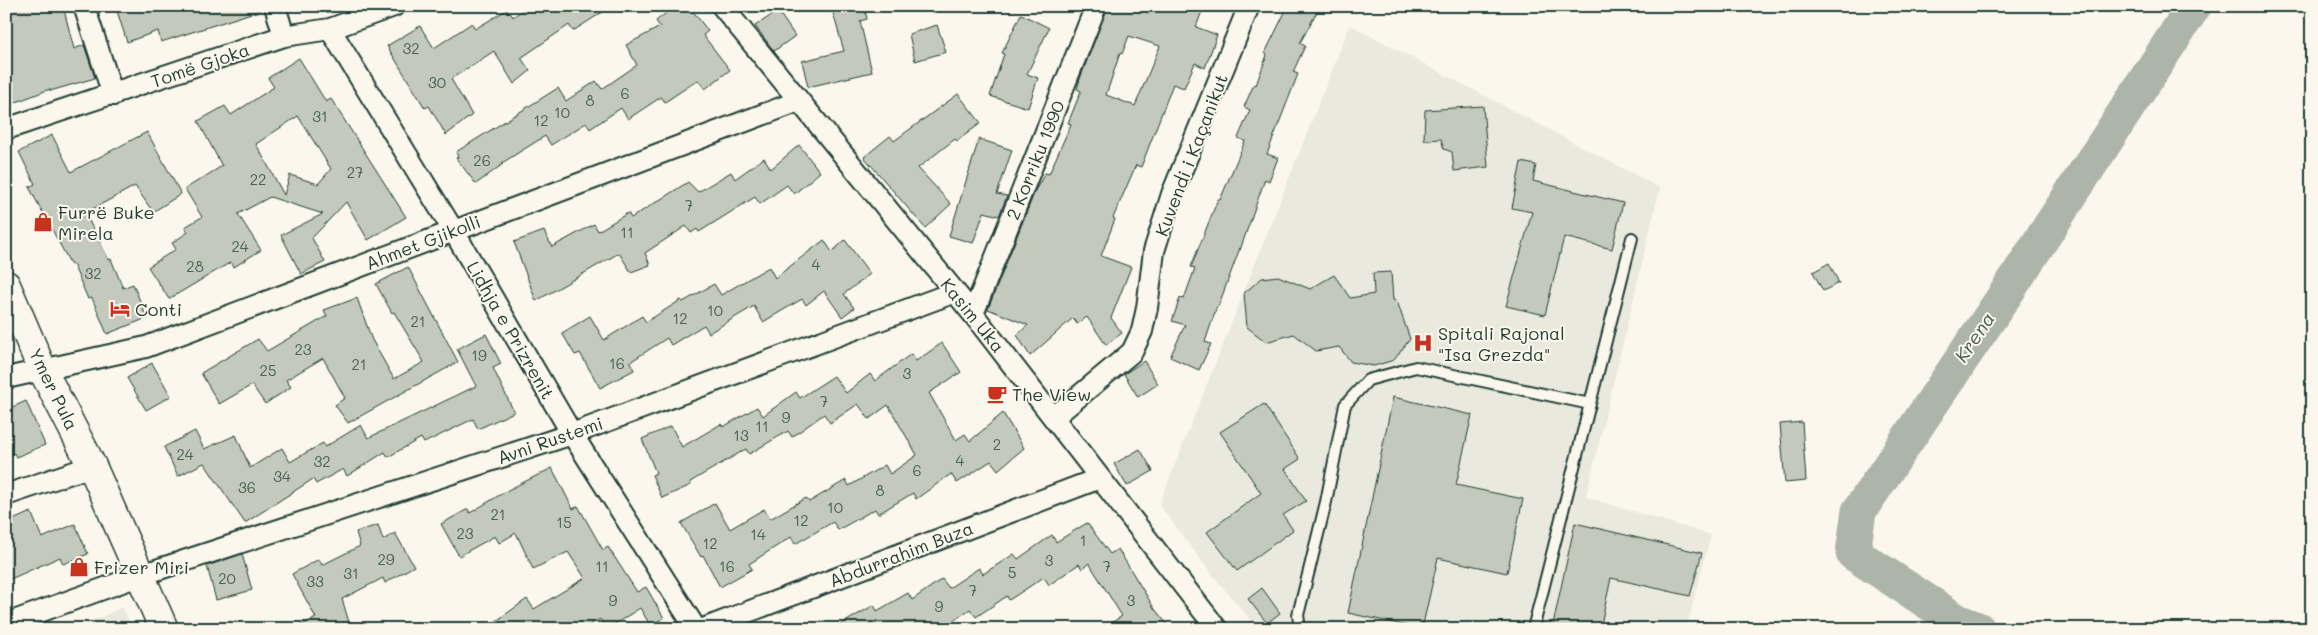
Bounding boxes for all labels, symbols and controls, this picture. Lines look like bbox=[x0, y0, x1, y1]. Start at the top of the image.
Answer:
street label: Tomë Gjoka bbox=[148, 37, 252, 93]
house number: 32 bbox=[402, 38, 420, 58]
street label: Kuvendi i Kaçanikut bbox=[1149, 70, 1233, 240]
house number: 30 bbox=[428, 72, 446, 92]
house number: 6 bbox=[620, 83, 630, 103]
house number: 8 bbox=[585, 90, 595, 110]
street label: 2 Korriku 1990 bbox=[1000, 97, 1070, 223]
house number: 10 bbox=[554, 102, 570, 122]
house number: 31 bbox=[312, 106, 328, 126]
house number: 12 bbox=[533, 110, 549, 130]
house number: 26 bbox=[473, 150, 491, 170]
house number: 27 bbox=[347, 162, 363, 182]
house number: 22 bbox=[250, 169, 266, 189]
house number: 7 bbox=[685, 195, 693, 215]
place label: Furrë Buke Mirela bbox=[58, 200, 155, 245]
street label: Ahmet Gjikolli bbox=[362, 209, 484, 275]
shop icon: Furrë Buke Mirela bbox=[32, 211, 54, 233]
house number: 11 bbox=[620, 222, 634, 242]
house number: 24 bbox=[231, 236, 249, 256]
house number: 4 bbox=[812, 254, 821, 274]
house number: 28 bbox=[186, 256, 204, 276]
street label: Lidhja e Prizrenit bbox=[462, 257, 560, 403]
house number: 32 bbox=[84, 263, 102, 283]
street label: Kasim Uka bbox=[936, 273, 1010, 357]
place label: Conti bbox=[135, 297, 182, 321]
hotel icon: Conti bbox=[109, 298, 131, 320]
house number: 10 bbox=[707, 300, 723, 320]
water label: Krena bbox=[1948, 307, 2000, 367]
house number: 12 bbox=[672, 308, 688, 328]
house number: 21 bbox=[410, 311, 426, 331]
place label: Spitali Rajonal "Isa Grezda" bbox=[1438, 321, 1565, 366]
hospital icon: Spitali Rajonal "Isa Grezda" bbox=[1412, 332, 1434, 354]
house number: 23 bbox=[294, 339, 312, 359]
street label: Ymer Pula bbox=[24, 344, 84, 434]
house number: 19 bbox=[471, 345, 487, 365]
house number: 16 bbox=[609, 353, 625, 373]
house number: 21 bbox=[351, 354, 367, 374]
house number: 25 bbox=[259, 360, 277, 380]
house number: 3 bbox=[903, 363, 912, 383]
place label: The View bbox=[1012, 382, 1091, 406]
cafe icon: The View bbox=[986, 383, 1008, 405]
house number: 7 bbox=[820, 391, 828, 411]
house number: 9 bbox=[782, 407, 791, 427]
street label: Avni Rustemi bbox=[494, 411, 606, 469]
house number: 11 bbox=[755, 416, 769, 436]
house number: 13 bbox=[733, 425, 749, 445]
house number: 2 bbox=[993, 434, 1001, 454]
house number: 24 bbox=[176, 444, 194, 464]
house number: 4 bbox=[956, 450, 965, 470]
house number: 32 bbox=[313, 451, 331, 471]
house number: 6 bbox=[912, 460, 922, 480]
house number: 34 bbox=[273, 466, 291, 486]
house number: 36 bbox=[238, 477, 256, 497]
house number: 8 bbox=[875, 480, 885, 500]
house number: 10 bbox=[827, 497, 843, 517]
house number: 21 bbox=[490, 504, 506, 524]
house number: 12 bbox=[793, 510, 809, 530]
house number: 15 bbox=[556, 512, 572, 532]
street label: Abdurrahim Buza bbox=[826, 515, 976, 593]
house number: 23 bbox=[456, 523, 474, 543]
house number: 14 bbox=[750, 524, 766, 544]
house number: 1 bbox=[1080, 530, 1086, 550]
house number: 12 bbox=[702, 533, 718, 553]
house number: 29 bbox=[377, 549, 395, 569]
house number: 3 bbox=[1045, 550, 1054, 570]
place label: Frizer Miri bbox=[94, 555, 189, 579]
shop icon: Frizer Miri bbox=[68, 556, 90, 578]
house number: 11 bbox=[595, 556, 609, 576]
house number: 16 bbox=[719, 556, 735, 576]
house number: 7 bbox=[1103, 556, 1111, 576]
house number: 5 bbox=[1008, 562, 1016, 582]
house number: 31 bbox=[343, 563, 359, 583]
house number: 20 bbox=[218, 568, 236, 588]
house number: 33 bbox=[306, 571, 324, 591]
house number: 7 bbox=[969, 580, 977, 600]
house number: 9 bbox=[609, 590, 618, 610]
house number: 3 bbox=[1127, 590, 1136, 610]
house number: 9 bbox=[935, 596, 944, 616]

